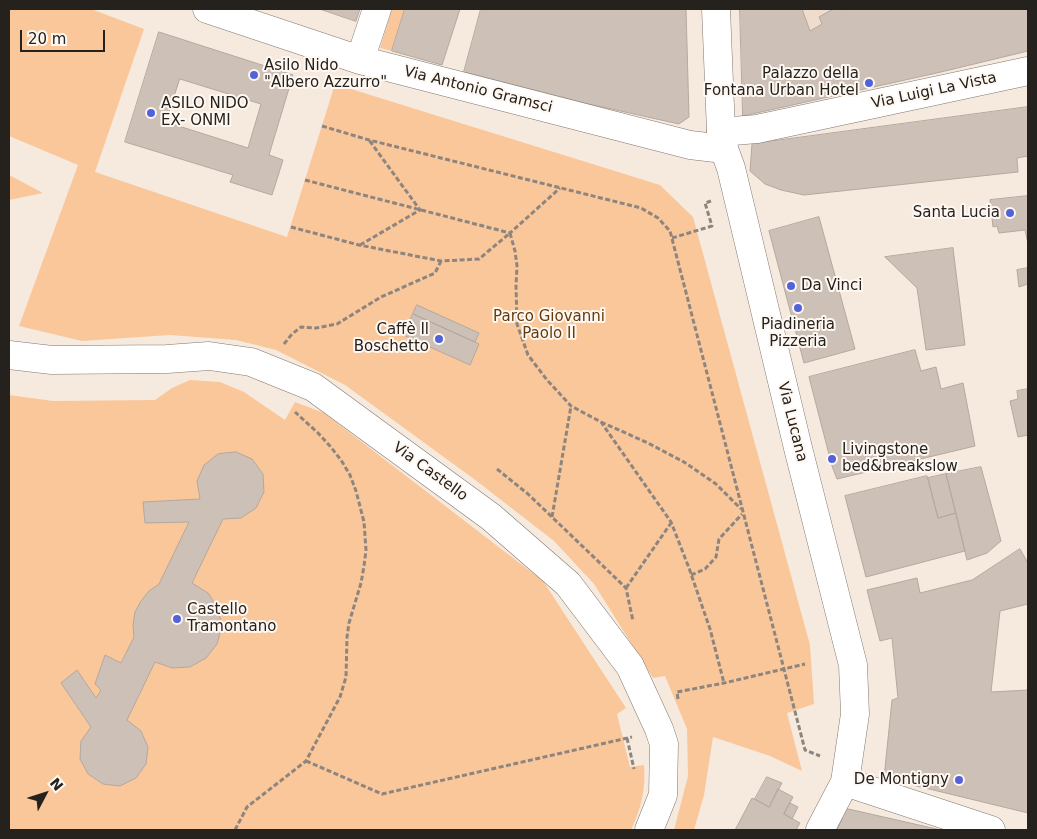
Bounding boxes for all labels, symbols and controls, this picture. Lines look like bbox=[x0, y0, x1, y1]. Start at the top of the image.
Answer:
scale bar bbox=[22, 20, 108, 52]
text: 20 m bbox=[28, 30, 66, 48]
place label: Asilo Nido "Albero Azzurro" bbox=[264, 57, 387, 92]
street label: Via Antonio Gramsci bbox=[402, 63, 554, 117]
place label: Palazzo della Fontana Urban Hotel bbox=[704, 65, 859, 100]
marker: Asilo Nido "Albero Azzurro" bbox=[248, 69, 260, 81]
street label: Via Luigi La Vista bbox=[870, 69, 998, 113]
marker: Palazzo della Fontana Urban Hotel bbox=[863, 77, 875, 89]
place label: ASILO NIDO EX- ONMI bbox=[161, 95, 249, 130]
marker: ASILO NIDO EX- ONMI bbox=[145, 107, 157, 119]
place label: Santa Lucia bbox=[913, 204, 1000, 222]
marker: Santa Lucia bbox=[1004, 207, 1016, 219]
place label: Da Vinci bbox=[801, 277, 863, 295]
marker: Da Vinci bbox=[785, 280, 797, 292]
marker: Piadineria Pizzeria bbox=[792, 302, 804, 314]
park label: Parco Giovanni Paolo II bbox=[493, 308, 605, 343]
place label: Piadineria Pizzeria bbox=[761, 316, 835, 351]
place label: Caffè Il Boschetto bbox=[354, 321, 429, 356]
marker: Caffè Il Boschetto bbox=[433, 333, 445, 345]
street label: Via Lucana bbox=[773, 380, 811, 464]
street label: Via Castello bbox=[389, 439, 471, 505]
place label: Livingstone bed&breakslow bbox=[842, 441, 958, 476]
marker: Livingstone bed&breakslow bbox=[826, 453, 838, 465]
place label: Castello Tramontano bbox=[187, 601, 276, 636]
marker: Castello Tramontano bbox=[171, 613, 183, 625]
north arrow bbox=[20, 769, 70, 819]
place label: De Montigny bbox=[854, 771, 949, 789]
marker: De Montigny bbox=[953, 774, 965, 786]
text: N bbox=[47, 775, 66, 794]

